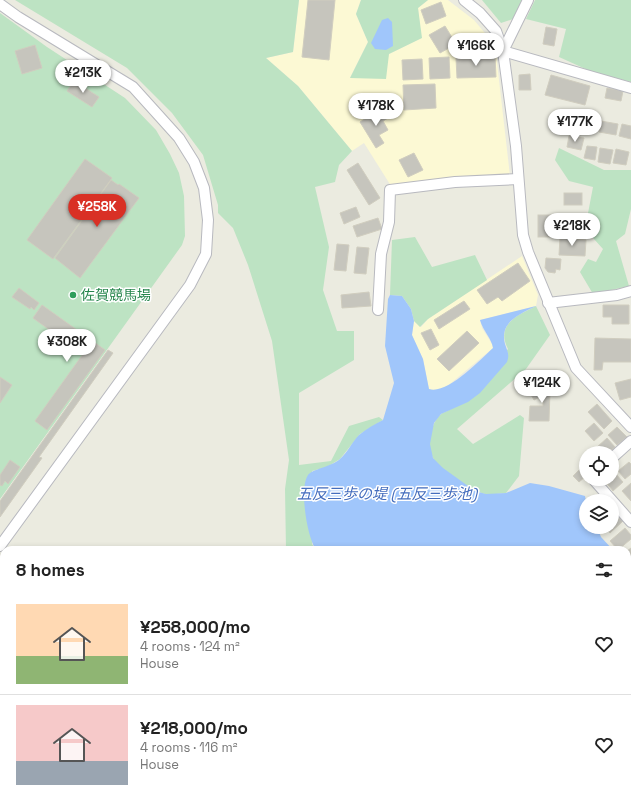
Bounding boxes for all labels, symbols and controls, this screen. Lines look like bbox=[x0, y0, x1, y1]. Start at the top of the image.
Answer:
pin: ¥166K bbox=[448, 33, 504, 67]
text: ¥166K bbox=[457, 37, 495, 54]
pin: ¥213K bbox=[55, 60, 111, 94]
text: ¥213K bbox=[64, 64, 102, 81]
pin: ¥178K bbox=[348, 93, 404, 127]
text: ¥178K bbox=[357, 97, 395, 114]
pin: ¥177K bbox=[547, 109, 603, 143]
text: ¥177K bbox=[557, 113, 593, 130]
pin: ¥258K bbox=[69, 194, 125, 228]
text: ¥258K bbox=[77, 198, 117, 215]
pin: ¥218K bbox=[544, 213, 600, 247]
text: ¥218K bbox=[553, 217, 591, 234]
place label: 佐賀競馬場 bbox=[81, 286, 151, 304]
marker: 佐賀競馬場 bbox=[68, 290, 78, 300]
pin: ¥308K bbox=[39, 329, 95, 363]
text: ¥308K bbox=[47, 333, 87, 350]
pin: ¥124K bbox=[514, 370, 570, 404]
text: ¥124K bbox=[523, 374, 561, 391]
map controls bbox=[579, 446, 619, 534]
button: locate bbox=[579, 446, 619, 486]
water label: 五反三歩の堤 (五反三歩池) bbox=[297, 484, 478, 503]
button: layers bbox=[579, 494, 619, 534]
text: 8 homes bbox=[16, 559, 85, 581]
icon: filters bbox=[593, 559, 615, 581]
text: ¥258,000/mo bbox=[140, 616, 250, 638]
icon: home bbox=[48, 620, 96, 668]
icon: heart bbox=[593, 633, 615, 655]
text: 4 rooms · 124 m² bbox=[140, 638, 240, 655]
text: House bbox=[140, 655, 179, 672]
text: ¥218,000/mo bbox=[140, 717, 248, 739]
icon: home bbox=[48, 721, 96, 769]
icon: heart bbox=[593, 734, 615, 756]
text: 4 rooms · 116 m² bbox=[140, 739, 237, 756]
text: House bbox=[140, 756, 179, 773]

